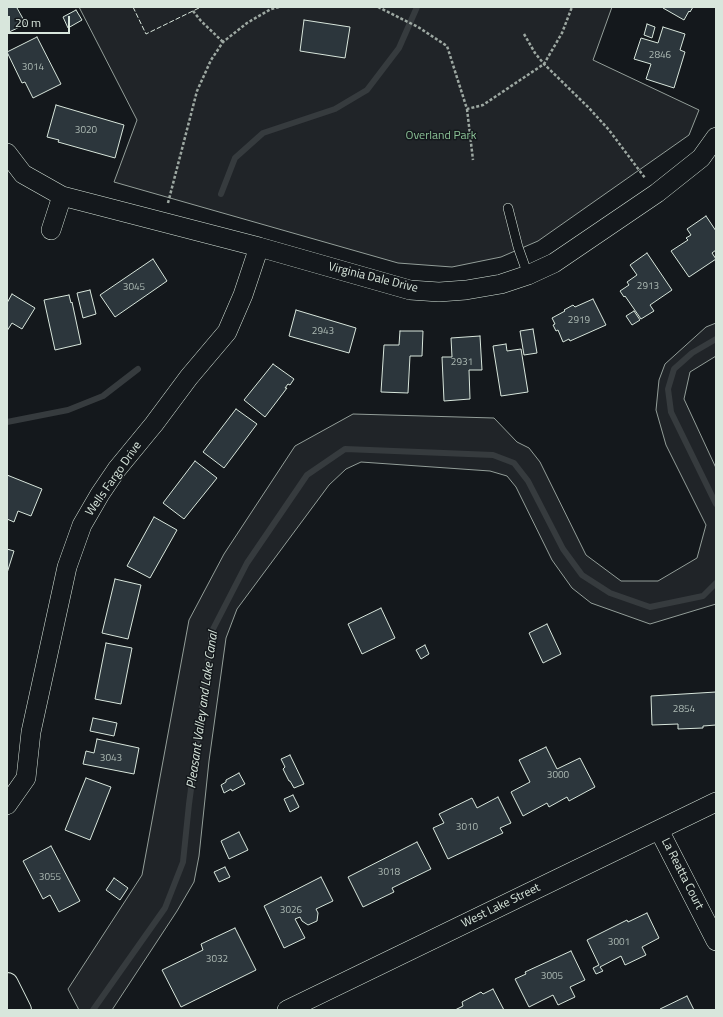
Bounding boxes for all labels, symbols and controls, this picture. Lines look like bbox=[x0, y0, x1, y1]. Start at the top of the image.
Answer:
scale bar bbox=[10, 8, 72, 34]
text: 20 m bbox=[15, 13, 41, 32]
house number: 2846 bbox=[649, 50, 671, 62]
house number: 3014 bbox=[22, 62, 44, 74]
house number: 3020 bbox=[75, 125, 97, 137]
park label: Overland Park bbox=[406, 129, 476, 143]
street label: Virginia Dale Drive bbox=[327, 260, 419, 296]
house number: 2913 bbox=[637, 281, 659, 293]
house number: 3045 bbox=[123, 282, 145, 294]
house number: 2919 bbox=[568, 315, 590, 327]
house number: 2943 bbox=[312, 326, 334, 338]
house number: 2931 bbox=[451, 357, 473, 369]
street label: Wells Fargo Drive bbox=[83, 439, 145, 519]
water label: Pleasant Valley and Lake Canal bbox=[184, 630, 222, 790]
house number: 2854 bbox=[673, 704, 695, 716]
house number: 3043 bbox=[100, 753, 122, 765]
house number: 3000 bbox=[547, 770, 569, 782]
house number: 3010 bbox=[456, 822, 478, 834]
street label: La Reatta Court bbox=[658, 836, 706, 912]
house number: 3018 bbox=[378, 867, 400, 879]
house number: 3055 bbox=[39, 872, 61, 884]
street label: West Lake Street bbox=[459, 881, 543, 931]
house number: 3026 bbox=[280, 905, 302, 917]
house number: 3001 bbox=[608, 937, 630, 949]
house number: 3032 bbox=[206, 954, 228, 966]
house number: 3005 bbox=[541, 971, 563, 983]

